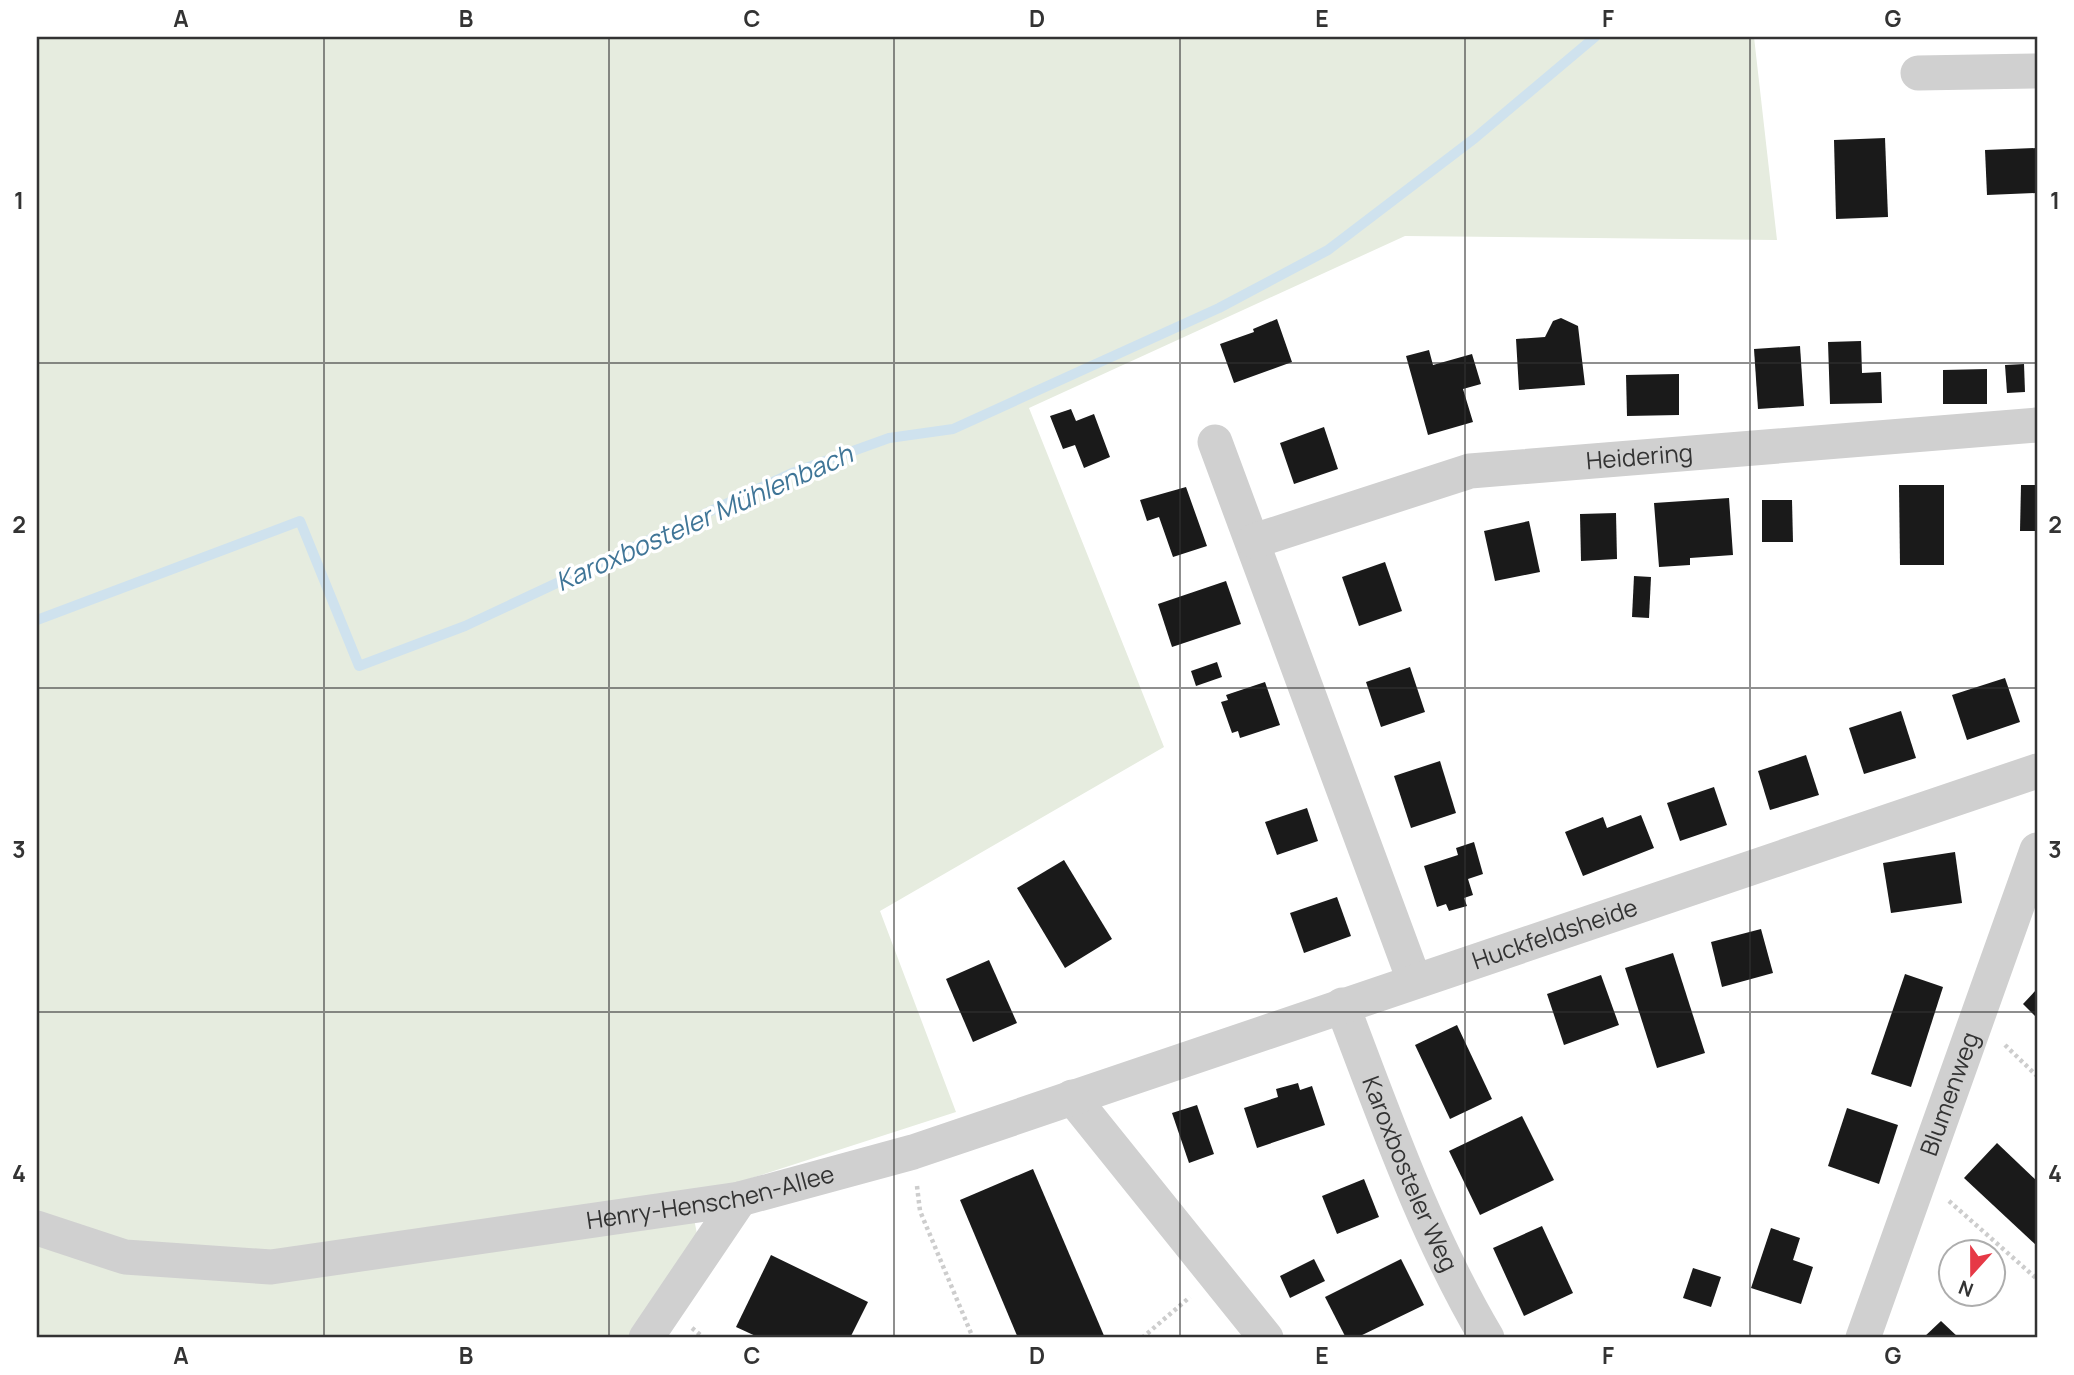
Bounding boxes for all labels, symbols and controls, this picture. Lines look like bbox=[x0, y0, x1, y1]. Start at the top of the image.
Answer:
text: A bbox=[173, 2, 189, 34]
text: B bbox=[459, 2, 473, 34]
text: C bbox=[744, 2, 761, 34]
text: D bbox=[1029, 2, 1045, 34]
text: E bbox=[1315, 2, 1329, 34]
text: F bbox=[1602, 2, 1614, 34]
text: G bbox=[1885, 2, 1902, 34]
text: 1 bbox=[14, 184, 24, 216]
text: 1 bbox=[2050, 184, 2060, 216]
water label: Karoxbosteler Mühlenbach bbox=[549, 435, 859, 599]
street label: Heidering bbox=[1585, 435, 1694, 477]
text: 2 bbox=[12, 508, 26, 540]
text: 2 bbox=[2048, 508, 2062, 540]
text: 3 bbox=[12, 833, 26, 865]
text: 3 bbox=[2048, 833, 2062, 865]
street label: Huckfeldsheide bbox=[1467, 890, 1641, 976]
street label: Blumenweg bbox=[1911, 1027, 1986, 1160]
street label: Karoxbosteler Weg bbox=[1355, 1071, 1467, 1277]
street label: Henry-Henschen-Allee bbox=[584, 1156, 838, 1236]
text: 4 bbox=[12, 1157, 26, 1189]
text: 4 bbox=[2048, 1157, 2062, 1189]
north arrow bbox=[1938, 1238, 2008, 1308]
text: N bbox=[1955, 1274, 1977, 1303]
text: A bbox=[173, 1339, 189, 1371]
text: B bbox=[459, 1339, 473, 1371]
text: C bbox=[744, 1339, 761, 1371]
text: D bbox=[1029, 1339, 1045, 1371]
text: E bbox=[1315, 1339, 1329, 1371]
text: F bbox=[1602, 1339, 1614, 1371]
text: G bbox=[1885, 1339, 1902, 1371]

